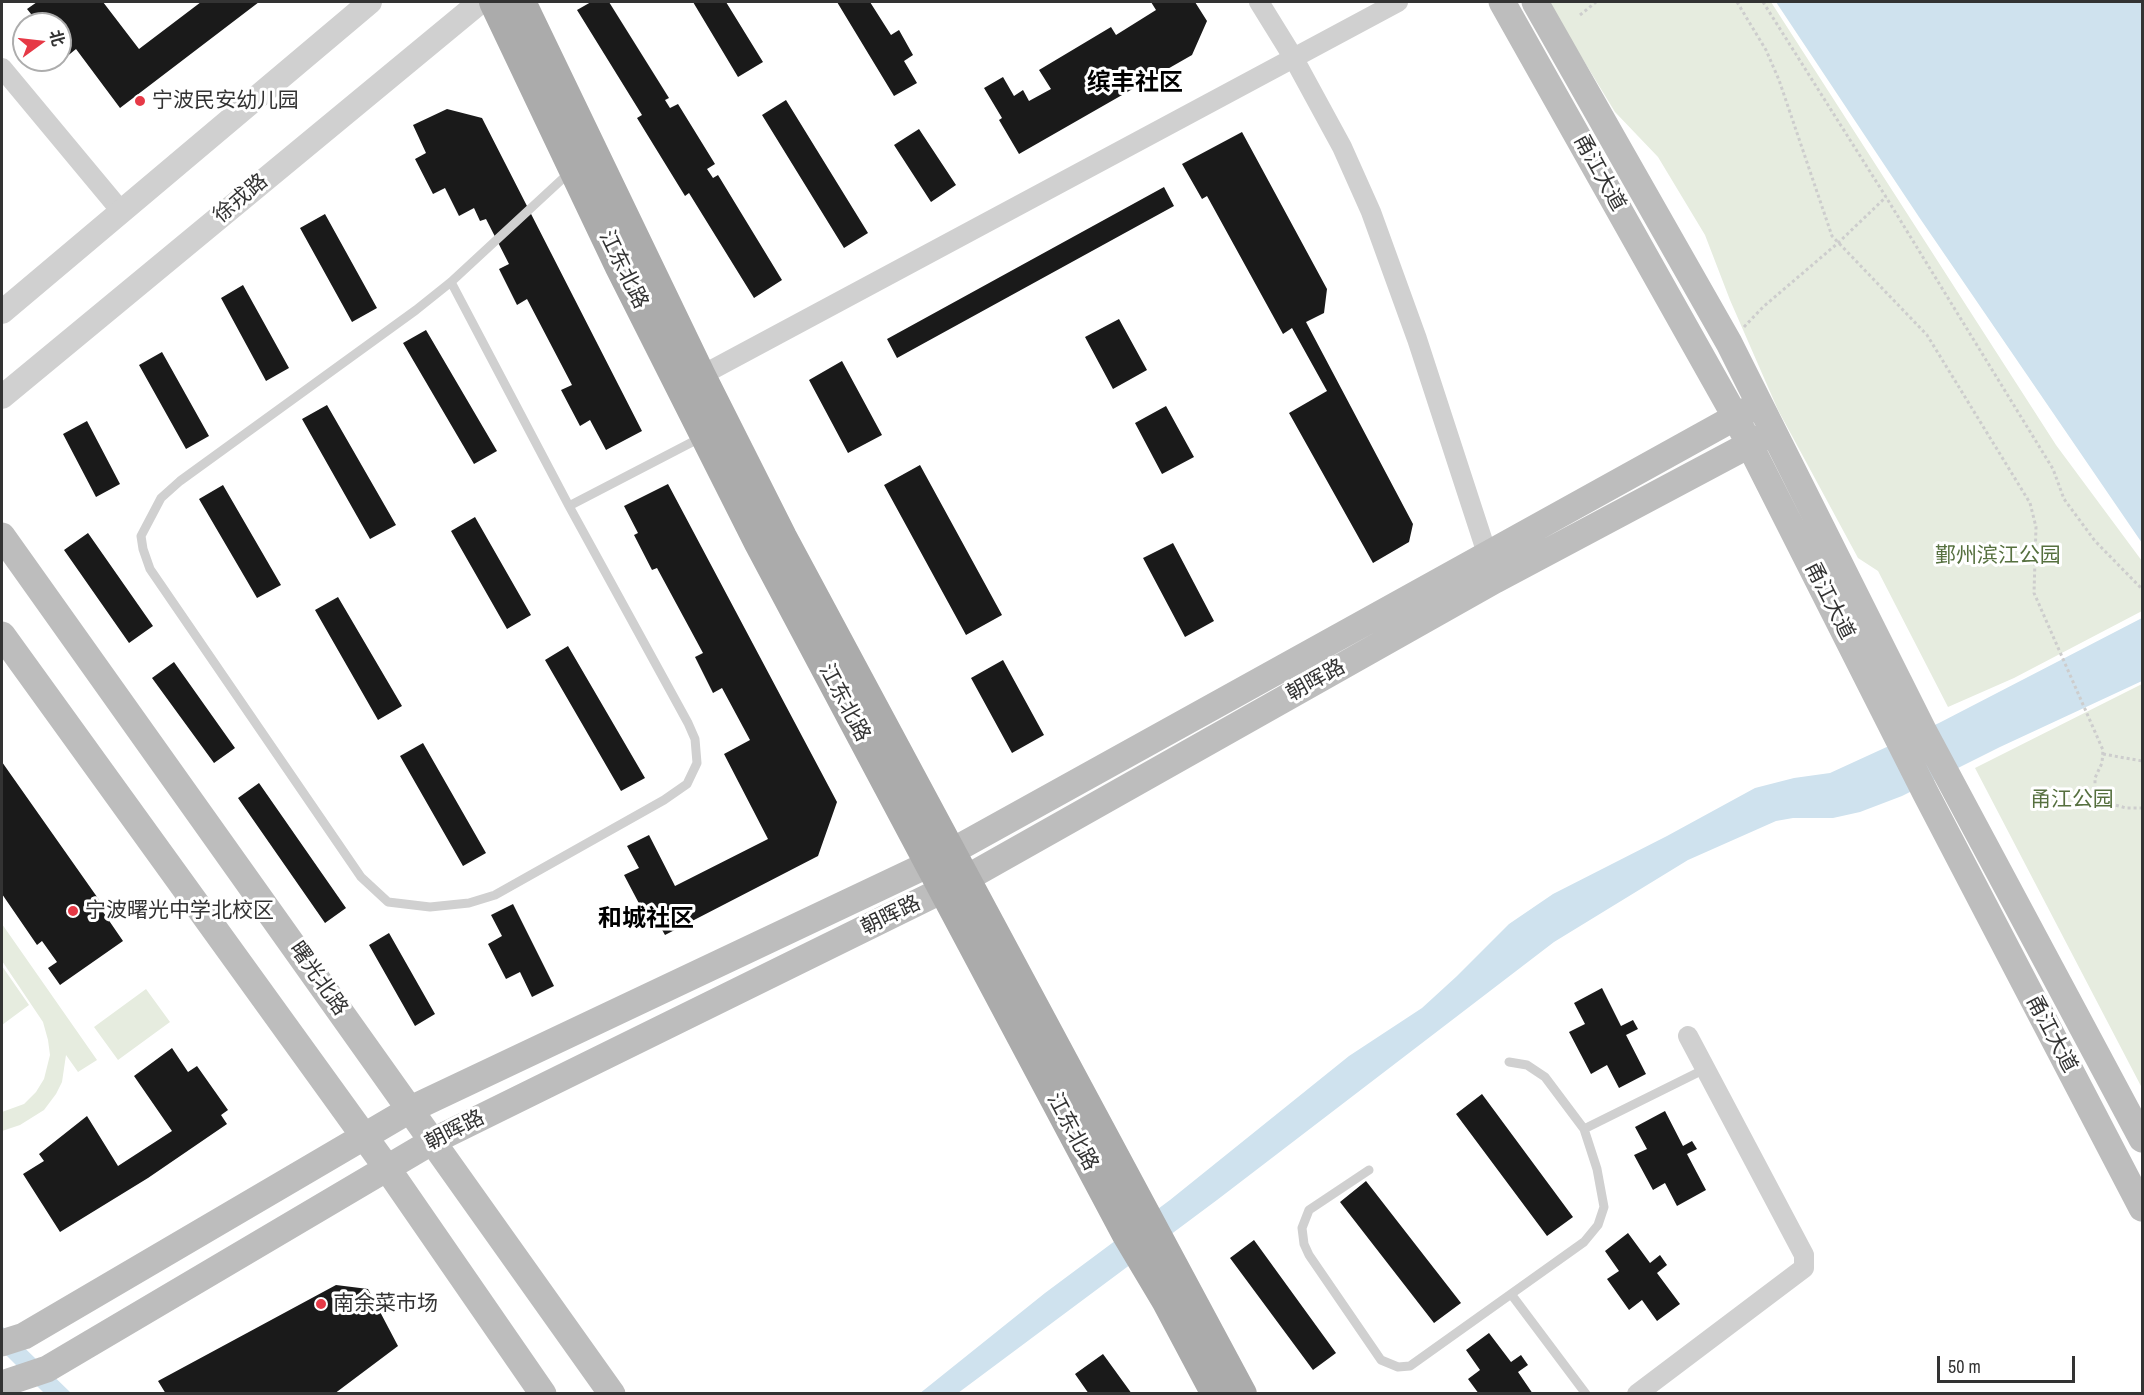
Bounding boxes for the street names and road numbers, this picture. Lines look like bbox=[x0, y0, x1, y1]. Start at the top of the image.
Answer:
street label: 甬江大道 bbox=[1568, 130, 1630, 216]
street label: 徐戎路 bbox=[209, 169, 273, 229]
street label: 江东北路 bbox=[593, 227, 653, 313]
street label: 甬江大道 bbox=[1799, 558, 1859, 644]
street label: 朝晖路 bbox=[1282, 655, 1350, 707]
street label: 江东北路 bbox=[813, 660, 875, 746]
street label: 朝晖路 bbox=[857, 891, 925, 941]
street label: 曙光北路 bbox=[284, 937, 352, 1021]
street label: 甬江大道 bbox=[2020, 991, 2082, 1077]
street label: 江东北路 bbox=[1041, 1089, 1103, 1175]
street label: 朝晖路 bbox=[421, 1105, 489, 1157]

